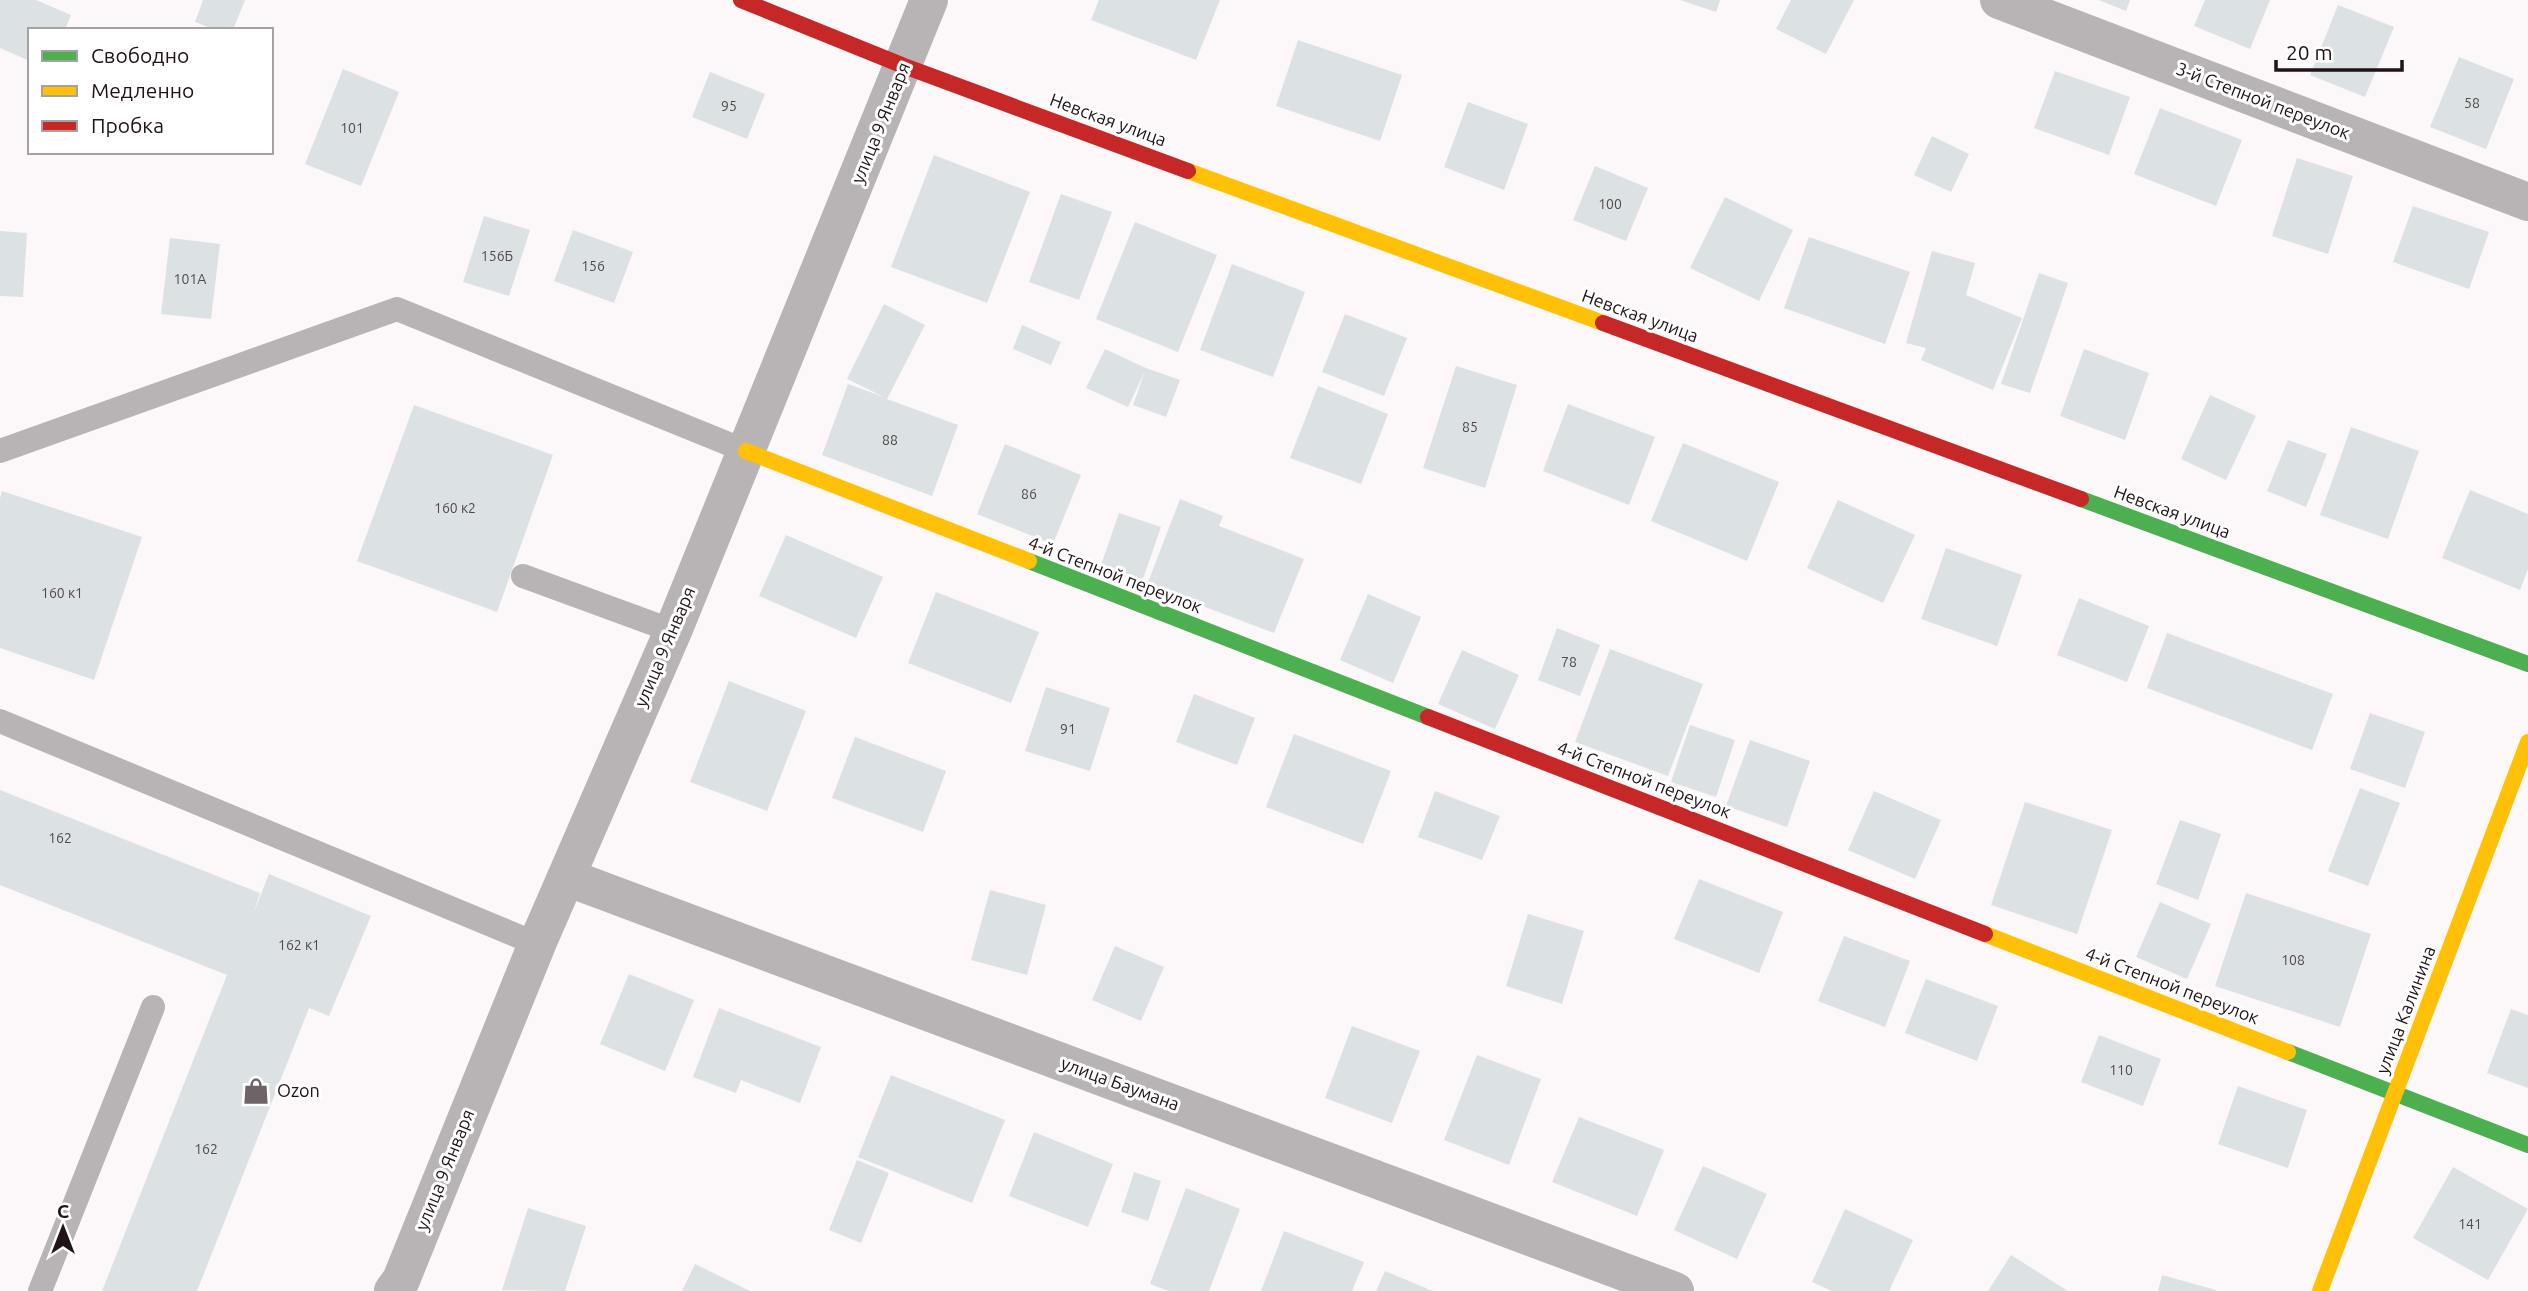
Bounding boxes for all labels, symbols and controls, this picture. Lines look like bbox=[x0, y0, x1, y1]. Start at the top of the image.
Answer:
legend bbox=[28, 28, 273, 154]
scale bar bbox=[2276, 28, 2402, 72]
text: 20 m bbox=[2286, 40, 2333, 64]
text: Свободно bbox=[91, 43, 189, 67]
street label: 3-й Степной переулок bbox=[2174, 58, 2353, 142]
street label: улица 9 Января bbox=[847, 59, 913, 186]
text: Медленно bbox=[91, 78, 194, 102]
street label: Невская улица bbox=[1047, 89, 1169, 149]
house number: 58 bbox=[2464, 95, 2480, 111]
house number: 95 bbox=[721, 98, 737, 114]
text: Пробка bbox=[91, 113, 164, 137]
house number: 101 bbox=[340, 120, 364, 136]
house number: 100 bbox=[1598, 196, 1622, 212]
house number: 156Б bbox=[481, 248, 513, 264]
house number: 156 bbox=[581, 258, 605, 274]
house number: 101А bbox=[174, 271, 206, 287]
street label: Невская улица bbox=[1579, 285, 1701, 345]
house number: 85 bbox=[1462, 419, 1478, 435]
house number: 88 bbox=[882, 432, 898, 448]
street label: Невская улица bbox=[2111, 481, 2233, 541]
house number: 86 bbox=[1021, 486, 1037, 502]
house number: 160 к2 bbox=[434, 500, 476, 516]
street label: 4-й Степной переулок bbox=[1026, 532, 1205, 616]
street label: улица 9 Января bbox=[630, 583, 698, 710]
house number: 160 к1 bbox=[41, 585, 83, 601]
house number: 78 bbox=[1561, 654, 1577, 670]
house number: 91 bbox=[1060, 721, 1076, 737]
street label: 4-й Степной переулок bbox=[1555, 737, 1734, 821]
house number: 162 bbox=[48, 830, 72, 846]
house number: 162 к1 bbox=[278, 937, 320, 953]
street label: 4-й Степной переулок bbox=[2083, 943, 2262, 1027]
street label: улица Калинина bbox=[2371, 943, 2439, 1077]
house number: 108 bbox=[2281, 952, 2305, 968]
street label: улица Баумана bbox=[1058, 1052, 1182, 1114]
house number: 110 bbox=[2109, 1062, 2133, 1078]
shop icon: Ozon bbox=[241, 1076, 271, 1106]
place label: Ozon bbox=[277, 1080, 320, 1100]
street label: улица 9 Января bbox=[411, 1106, 477, 1233]
house number: 162 bbox=[194, 1141, 218, 1157]
north arrow bbox=[28, 1193, 98, 1263]
text: С bbox=[57, 1200, 69, 1222]
house number: 141 bbox=[2458, 1216, 2482, 1232]

